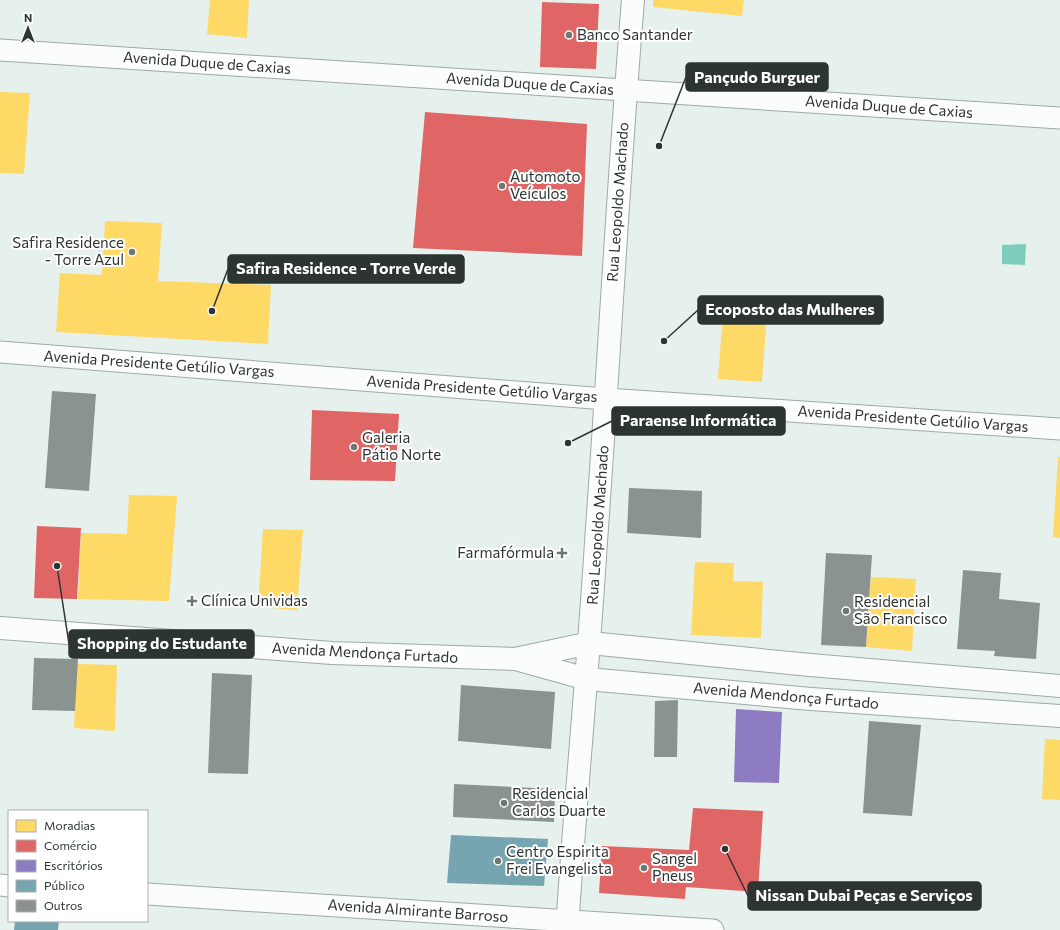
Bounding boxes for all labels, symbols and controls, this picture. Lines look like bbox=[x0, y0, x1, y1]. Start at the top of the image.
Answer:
north arrow bbox=[8, 8, 48, 48]
text: N bbox=[24, 11, 32, 24]
place label: Banco Santander bbox=[577, 25, 693, 43]
marker: Banco Santander bbox=[564, 30, 574, 40]
street label: Avenida Duque de Caxias bbox=[122, 47, 292, 77]
callout: Pançudo Burguer bbox=[686, 63, 828, 91]
text: Pançudo Burguer bbox=[694, 67, 820, 86]
street label: Avenida Duque de Caxias bbox=[445, 68, 615, 98]
street label: Avenida Duque de Caxias bbox=[804, 91, 974, 121]
street label: Rua Leopoldo Machado bbox=[602, 121, 632, 282]
place label: Automoto Veículos bbox=[510, 167, 581, 202]
marker: Automoto Veículos bbox=[497, 181, 507, 191]
place label: Safira Residence - Torre Azul bbox=[12, 233, 124, 268]
marker: Safira Residence - Torre Azul bbox=[127, 247, 137, 257]
callout: Safira Residence - Torre Verde bbox=[228, 255, 464, 283]
text: Safira Residence - Torre Verde bbox=[236, 258, 456, 277]
callout: Ecoposto das Mulheres bbox=[698, 296, 883, 324]
text: Ecoposto das Mulheres bbox=[705, 299, 875, 318]
street label: Avenida Presidente Getúlio Vargas bbox=[43, 346, 275, 380]
street label: Avenida Presidente Getúlio Vargas bbox=[366, 371, 598, 405]
street label: Avenida Presidente Getúlio Vargas bbox=[797, 401, 1029, 435]
callout: Paraense Informática bbox=[612, 407, 785, 435]
text: Paraense Informática bbox=[620, 410, 776, 429]
place label: Galeria Pátio Norte bbox=[362, 428, 441, 463]
marker: Galeria Pátio Norte bbox=[349, 442, 359, 452]
street label: Rua Leopoldo Machado bbox=[582, 444, 612, 605]
place label: Farmafórmula bbox=[457, 543, 554, 561]
marker: Farmafórmula bbox=[557, 548, 567, 558]
place label: Clínica Unividas bbox=[201, 591, 308, 609]
place label: Residencial São Francisco bbox=[854, 592, 948, 627]
marker: Clínica Unividas bbox=[186, 595, 198, 607]
marker: Residencial São Francisco bbox=[841, 606, 851, 616]
callout: Shopping do Estudante bbox=[69, 630, 254, 658]
text: Shopping do Estudante bbox=[77, 633, 247, 652]
street label: Avenida Mendonça Furtado bbox=[271, 638, 459, 666]
street label: Avenida Mendonça Furtado bbox=[692, 678, 880, 712]
place label: Residencial Carlos Duarte bbox=[512, 784, 606, 819]
marker: Residencial Carlos Duarte bbox=[499, 798, 509, 808]
legend bbox=[8, 810, 148, 922]
text: Moradias bbox=[44, 818, 95, 832]
text: Comércio bbox=[44, 838, 97, 852]
place label: Centro Espirita Frei Evangelista bbox=[506, 842, 612, 877]
place label: Sangel Pneus bbox=[652, 849, 697, 884]
marker: Centro Espirita Frei Evangelista bbox=[493, 856, 503, 866]
text: Escritórios bbox=[44, 858, 103, 872]
marker: Sangel Pneus bbox=[639, 863, 649, 873]
text: Público bbox=[44, 878, 85, 892]
callout: Nissan Dubai Peças e Serviços bbox=[748, 882, 981, 910]
text: Nissan Dubai Peças e Serviços bbox=[755, 885, 973, 904]
street label: Avenida Almirante Barroso bbox=[327, 895, 509, 925]
text: Outros bbox=[44, 898, 83, 912]

